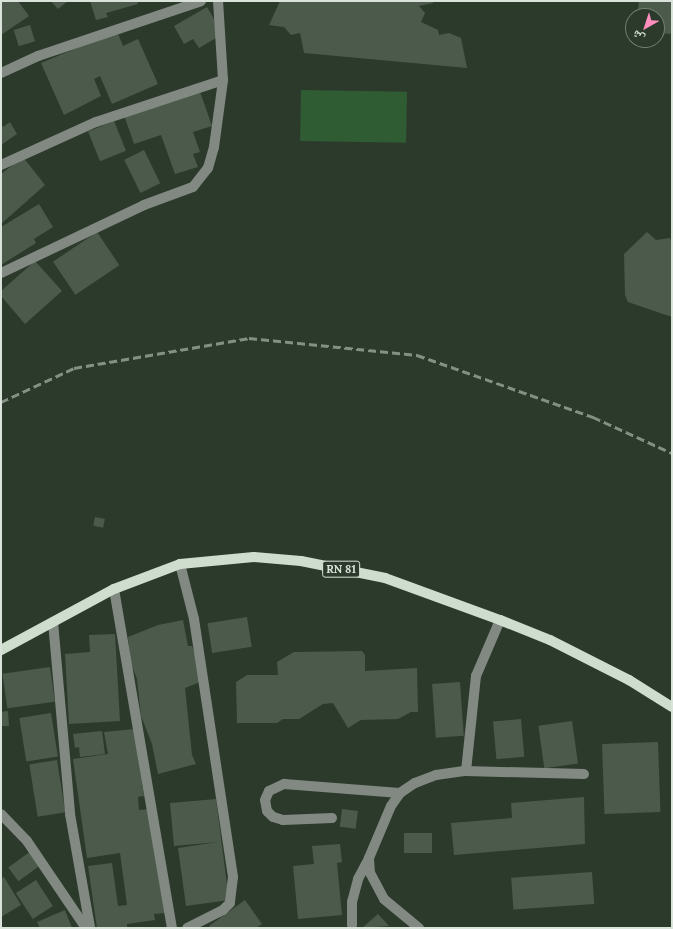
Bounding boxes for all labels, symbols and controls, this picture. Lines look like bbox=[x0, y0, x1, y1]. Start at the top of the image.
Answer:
north arrow bbox=[625, 8, 665, 48]
text: ش bbox=[629, 27, 647, 46]
road number: RN 81 bbox=[322, 560, 360, 578]

